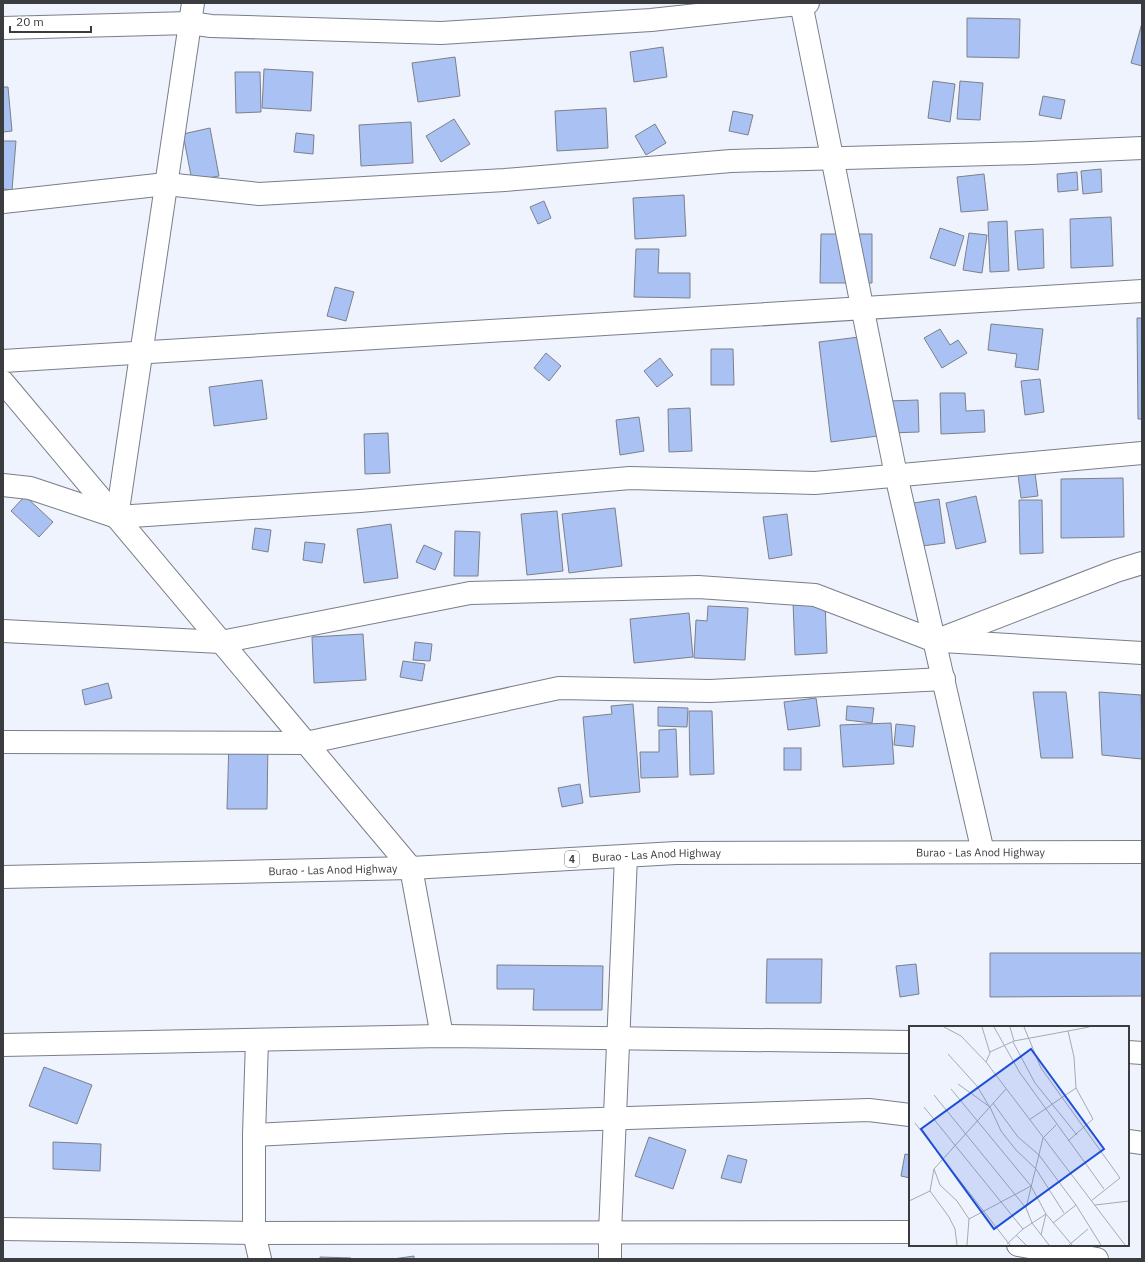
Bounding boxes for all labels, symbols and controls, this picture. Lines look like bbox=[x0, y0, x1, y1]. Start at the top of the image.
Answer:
scale bar bbox=[10, 8, 91, 34]
text: 20 m bbox=[16, 14, 44, 29]
street label: Burao - Las Anod Highway bbox=[916, 845, 1046, 859]
street label: Burao - Las Anod Highway bbox=[592, 846, 722, 865]
road number: 4 bbox=[565, 851, 579, 867]
street label: Burao - Las Anod Highway bbox=[268, 861, 398, 878]
inset map bbox=[909, 1026, 1129, 1246]

